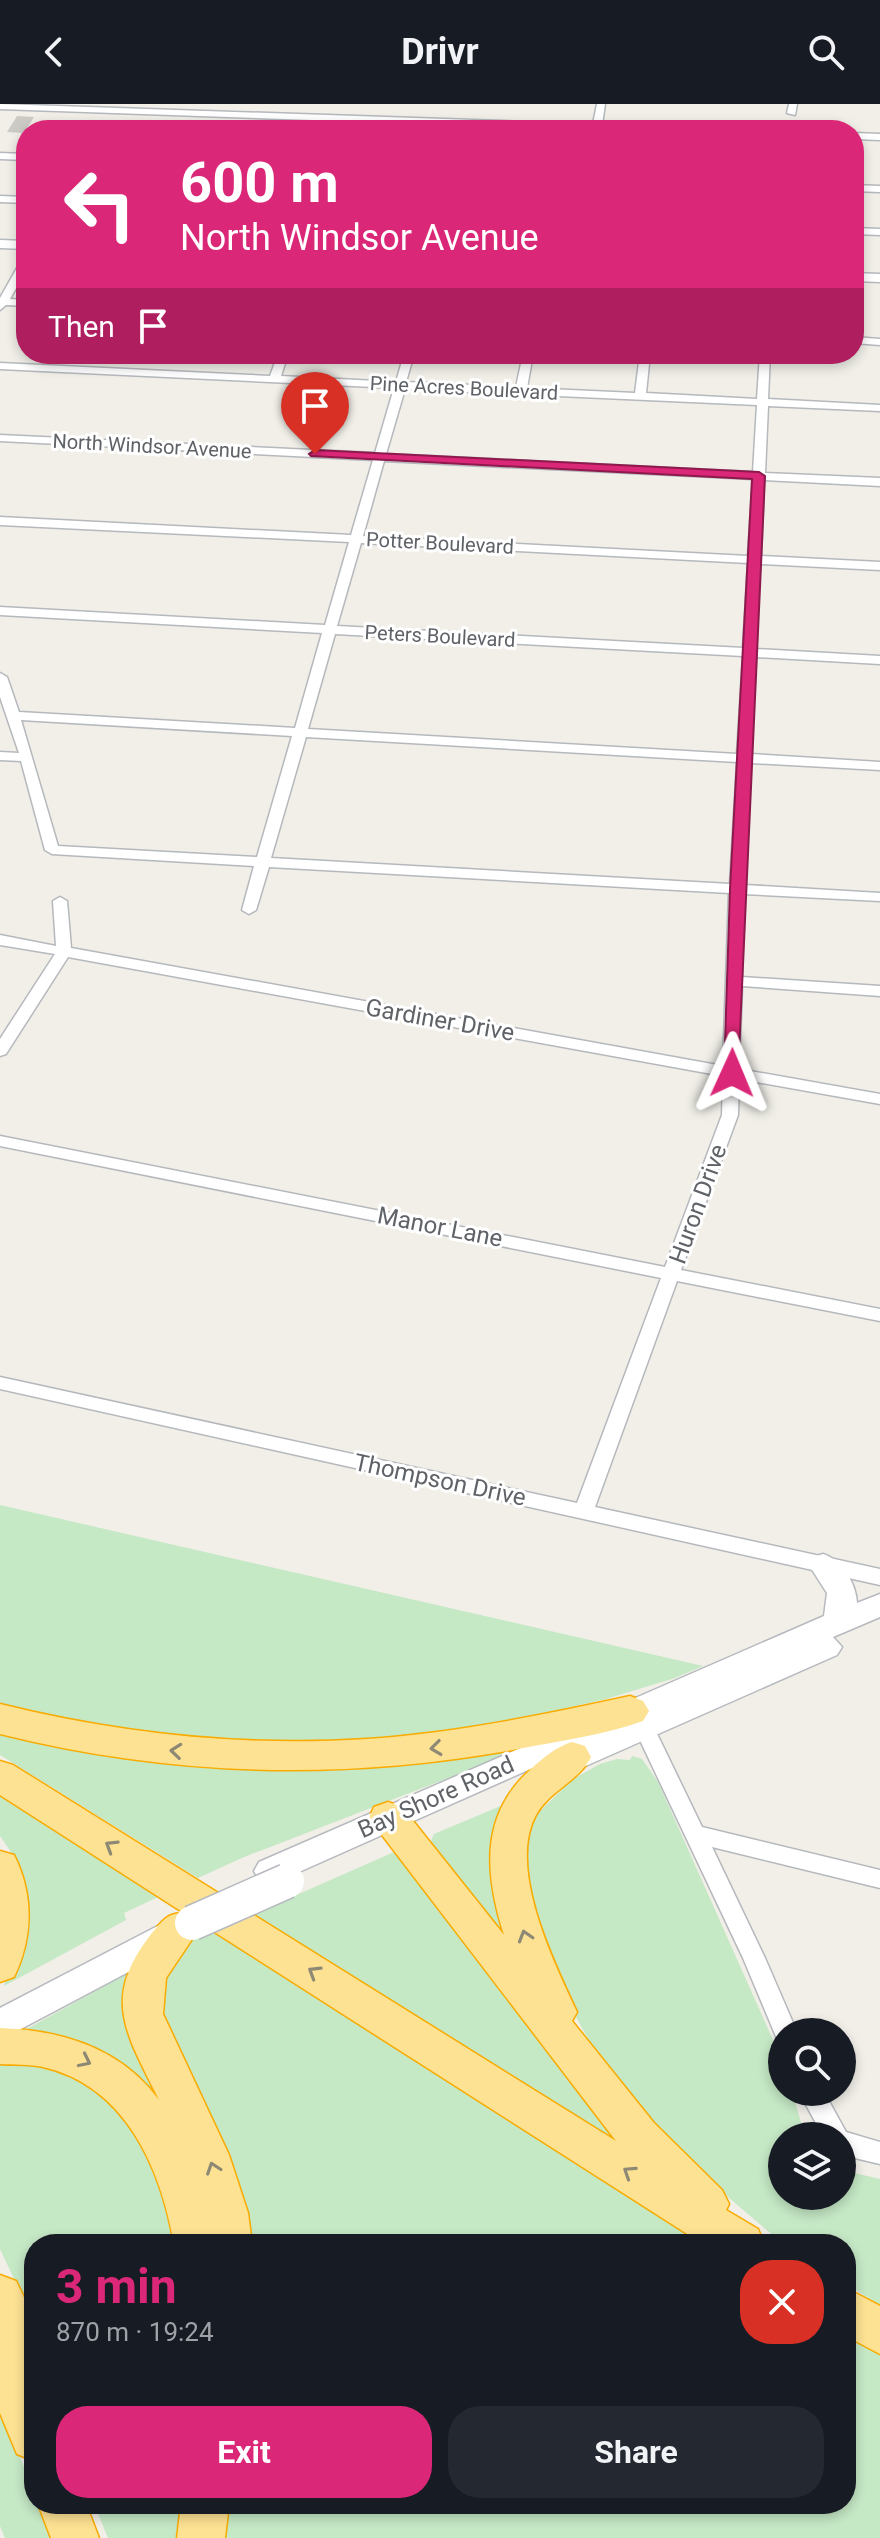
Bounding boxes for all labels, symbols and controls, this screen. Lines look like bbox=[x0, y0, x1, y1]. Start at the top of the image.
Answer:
icon: back bbox=[32, 30, 76, 74]
icon: search bbox=[804, 30, 848, 74]
text: Drivr bbox=[401, 31, 479, 73]
text: 600 m bbox=[180, 150, 339, 216]
icon: left bbox=[48, 152, 152, 256]
text: North Windsor Avenue bbox=[180, 217, 539, 259]
icon: arrive bbox=[131, 304, 175, 348]
text: Then bbox=[48, 309, 115, 344]
street label: Pine Acres Boulevard bbox=[369, 371, 559, 405]
pin bbox=[281, 372, 349, 454]
icon: arrive bbox=[293, 384, 337, 428]
street label: North Windsor Avenue bbox=[52, 429, 252, 463]
street label: Potter Boulevard bbox=[366, 527, 514, 559]
street label: Peters Boulevard bbox=[364, 620, 516, 652]
street label: Gardiner Drive bbox=[363, 993, 517, 1047]
position arrow bbox=[690, 1031, 774, 1115]
street label: Huron Drive bbox=[663, 1140, 733, 1268]
street label: Manor Lane bbox=[375, 1201, 505, 1253]
street label: Thompson Drive bbox=[352, 1448, 528, 1512]
one-way arrow bbox=[429, 1739, 442, 1756]
one-way arrow bbox=[169, 1742, 182, 1759]
street label: Bay Shore Road bbox=[354, 1750, 518, 1844]
one-way arrow bbox=[105, 1840, 120, 1855]
one-way arrow bbox=[518, 1929, 534, 1943]
one-way arrow bbox=[308, 1966, 323, 1982]
map controls bbox=[768, 2018, 856, 2210]
button: search bbox=[768, 2018, 856, 2106]
one-way arrow bbox=[77, 2052, 92, 2067]
button: layers bbox=[768, 2122, 856, 2210]
one-way arrow bbox=[206, 2162, 222, 2176]
one-way arrow bbox=[623, 2166, 638, 2181]
text: 3 min bbox=[56, 2258, 177, 2315]
button: close bbox=[740, 2260, 824, 2344]
text: 870 m · 19:24 bbox=[56, 2317, 214, 2347]
button: Exit bbox=[56, 2406, 432, 2498]
button: Share bbox=[448, 2406, 824, 2498]

